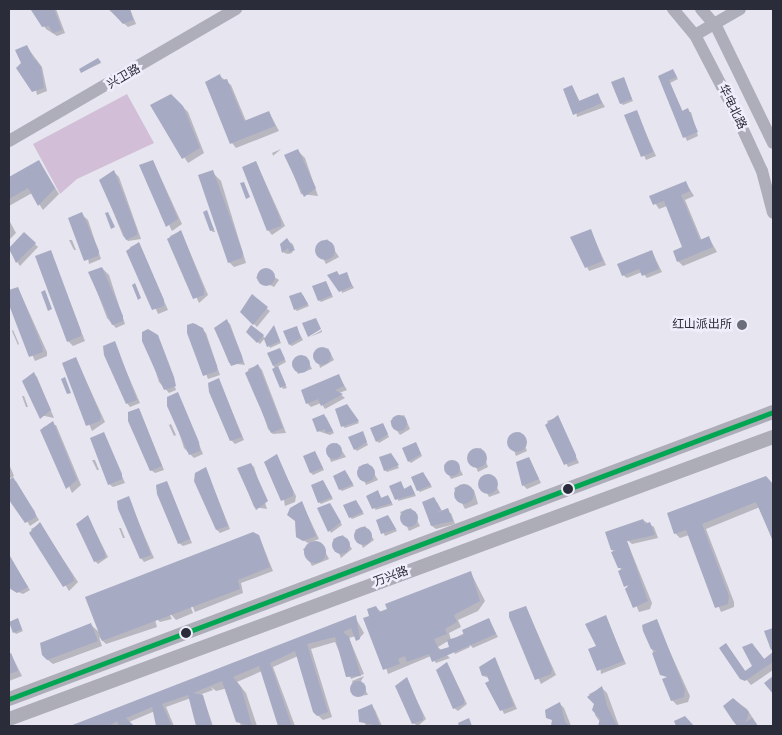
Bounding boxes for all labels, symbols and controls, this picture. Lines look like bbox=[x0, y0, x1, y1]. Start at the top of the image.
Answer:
street label: 兴卫路 bbox=[105, 62, 143, 92]
street label: 华电北路 bbox=[715, 82, 749, 132]
place label: 红山派出所 bbox=[672, 318, 732, 332]
marker: 红山派出所 bbox=[736, 319, 748, 331]
unlabelled marker bbox=[563, 484, 573, 494]
street label: 万兴路 bbox=[372, 564, 410, 590]
unlabelled marker bbox=[181, 628, 191, 638]

